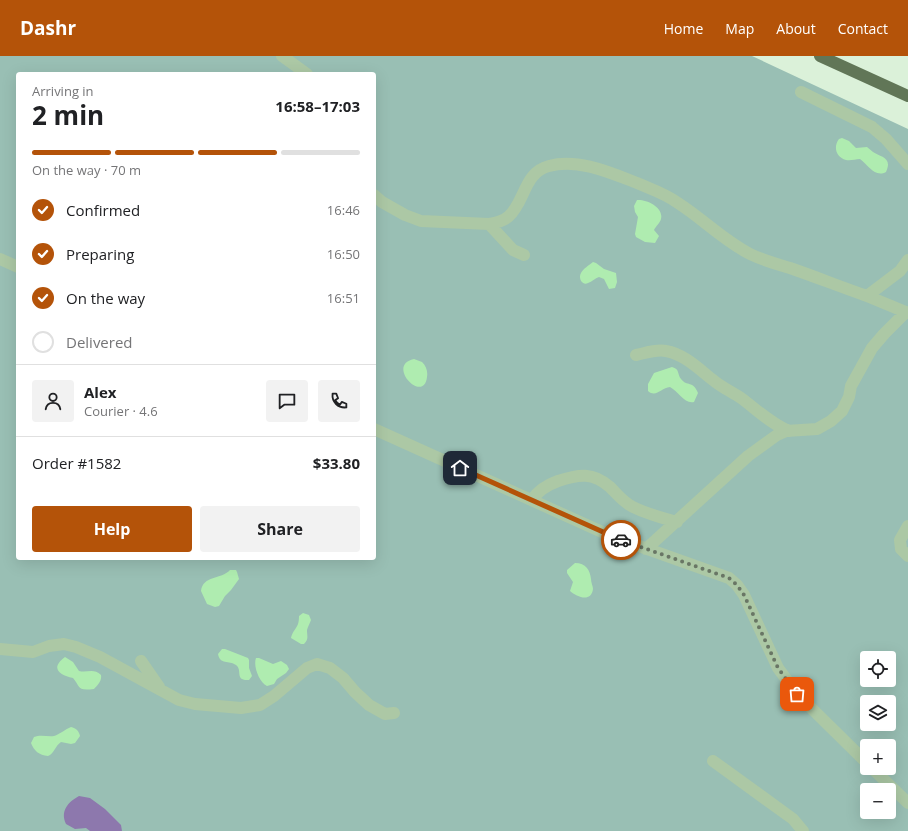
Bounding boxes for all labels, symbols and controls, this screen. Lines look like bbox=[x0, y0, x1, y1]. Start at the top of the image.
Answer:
text: Dashr bbox=[20, 15, 76, 41]
text: Home bbox=[664, 19, 703, 38]
text: Map bbox=[725, 19, 754, 38]
text: About bbox=[776, 19, 816, 38]
text: Contact bbox=[838, 19, 888, 38]
text: Arriving in bbox=[32, 82, 94, 100]
text: 16:58–17:03 bbox=[275, 96, 360, 116]
text: 2 min bbox=[32, 97, 104, 133]
text: On the way · 70 m bbox=[32, 161, 141, 179]
icon: check bbox=[32, 199, 54, 221]
text: Confirmed bbox=[66, 200, 140, 220]
text: 16:46 bbox=[327, 201, 360, 219]
icon: check bbox=[32, 243, 54, 265]
text: Preparing bbox=[66, 244, 134, 264]
text: 16:50 bbox=[327, 245, 360, 263]
icon: check bbox=[32, 287, 54, 309]
text: On the way bbox=[66, 288, 145, 308]
text: 16:51 bbox=[327, 289, 360, 307]
text: Delivered bbox=[66, 332, 133, 352]
button: person bbox=[32, 380, 74, 422]
button: chat bbox=[266, 380, 308, 422]
button: phone bbox=[318, 380, 360, 422]
text: Alex bbox=[84, 382, 116, 402]
text: Courier · 4.6 bbox=[84, 402, 158, 420]
pin bbox=[443, 451, 477, 485]
text: Order #1582 bbox=[32, 453, 121, 473]
text: $33.80 bbox=[313, 453, 360, 473]
icon: home bbox=[449, 457, 471, 479]
button: Help bbox=[32, 506, 192, 552]
button: Share bbox=[200, 506, 360, 552]
courier bbox=[601, 520, 641, 560]
icon: car bbox=[610, 529, 632, 551]
map controls bbox=[860, 651, 896, 819]
button: locate bbox=[860, 651, 896, 687]
pin bbox=[780, 677, 814, 711]
icon: bag bbox=[786, 683, 808, 705]
button: layers bbox=[860, 695, 896, 731]
button: + bbox=[860, 739, 896, 775]
button: − bbox=[860, 783, 896, 819]

